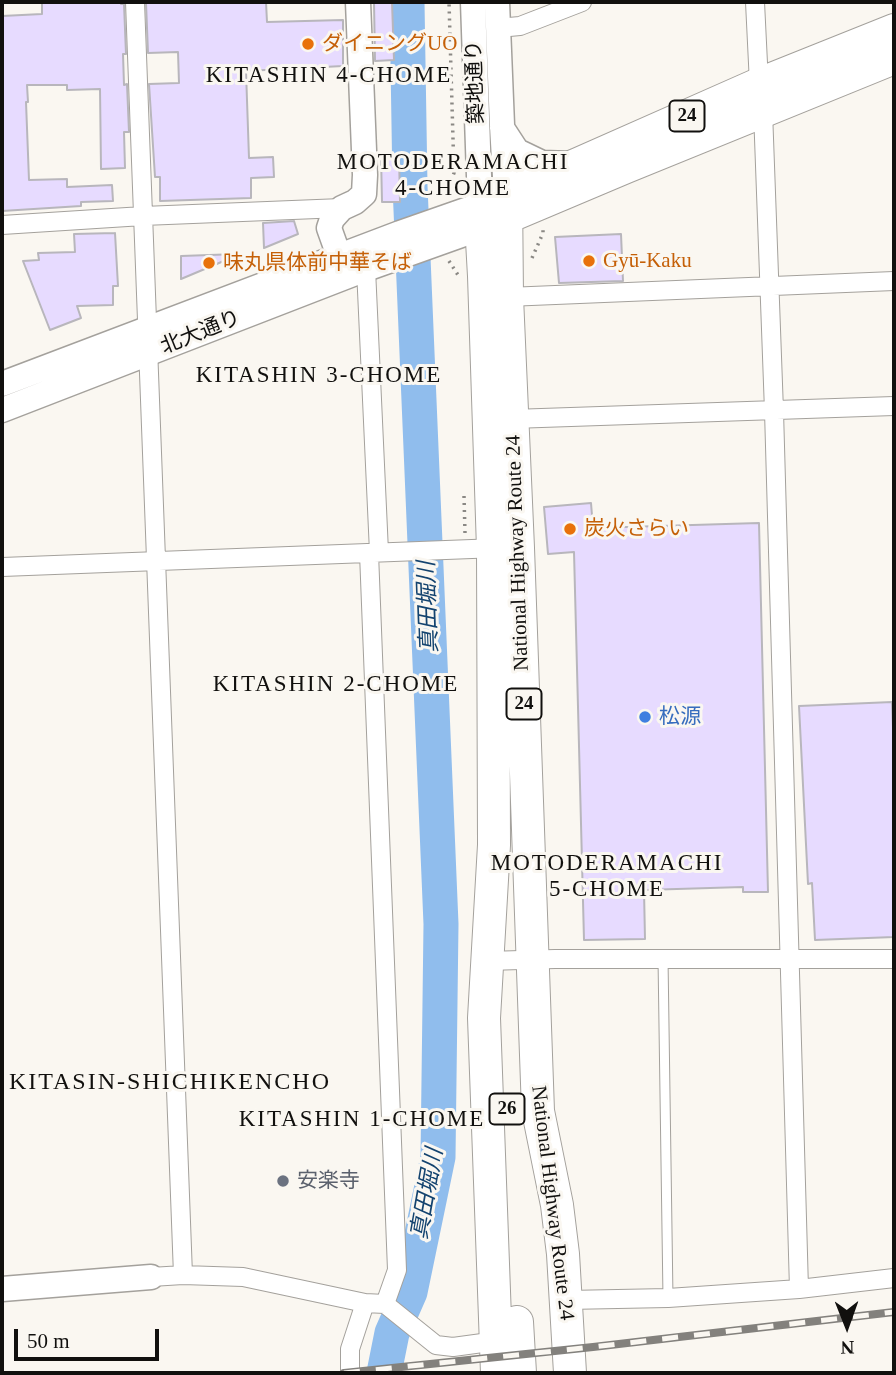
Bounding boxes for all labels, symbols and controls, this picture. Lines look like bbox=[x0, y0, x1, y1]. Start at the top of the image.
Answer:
place label: ダイニングUO bbox=[322, 31, 457, 57]
marker: ダイニングUO bbox=[300, 36, 316, 52]
street label: 築地通り bbox=[462, 40, 490, 124]
district label: KITASHIN 4-CHOME bbox=[208, 62, 450, 90]
road number: 24 bbox=[670, 100, 704, 132]
district label: MOTODERAMACHI 4-CHOME bbox=[338, 149, 568, 203]
place label: Gyū-Kaku bbox=[603, 248, 692, 274]
place label: 味丸県体前中華そば bbox=[223, 250, 412, 276]
marker: Gyū-Kaku bbox=[581, 253, 597, 269]
marker: 味丸県体前中華そば bbox=[201, 255, 217, 271]
street label: 北大通り bbox=[157, 306, 245, 360]
district label: KITASHIN 3-CHOME bbox=[198, 362, 440, 390]
street label: National Highway Route 24 bbox=[501, 435, 535, 671]
place label: 炭火さらい bbox=[584, 516, 689, 542]
marker: 炭火さらい bbox=[562, 521, 578, 537]
water label: 真田堀川 bbox=[414, 561, 444, 653]
district label: KITASHIN 2-CHOME bbox=[215, 671, 457, 699]
road number: 24 bbox=[506, 688, 542, 720]
place label: 松源 bbox=[659, 704, 701, 730]
marker: 松源 bbox=[637, 709, 653, 725]
district label: MOTODERAMACHI 5-CHOME bbox=[492, 850, 722, 904]
district label: KITASIN-SHICHIKENCHO bbox=[11, 1069, 329, 1097]
street label: National Highway Route 24 bbox=[525, 1084, 579, 1322]
road number: 26 bbox=[490, 1093, 524, 1124]
district label: KITASHIN 1-CHOME bbox=[241, 1106, 483, 1134]
water label: 真田堀川 bbox=[406, 1146, 450, 1242]
place label: 安楽寺 bbox=[297, 1168, 360, 1194]
marker: 安楽寺 bbox=[275, 1173, 291, 1189]
north arrow bbox=[812, 1291, 882, 1361]
scale bar bbox=[18, 1316, 163, 1360]
text: 50 m bbox=[27, 1329, 70, 1353]
text: N bbox=[840, 1337, 854, 1358]

